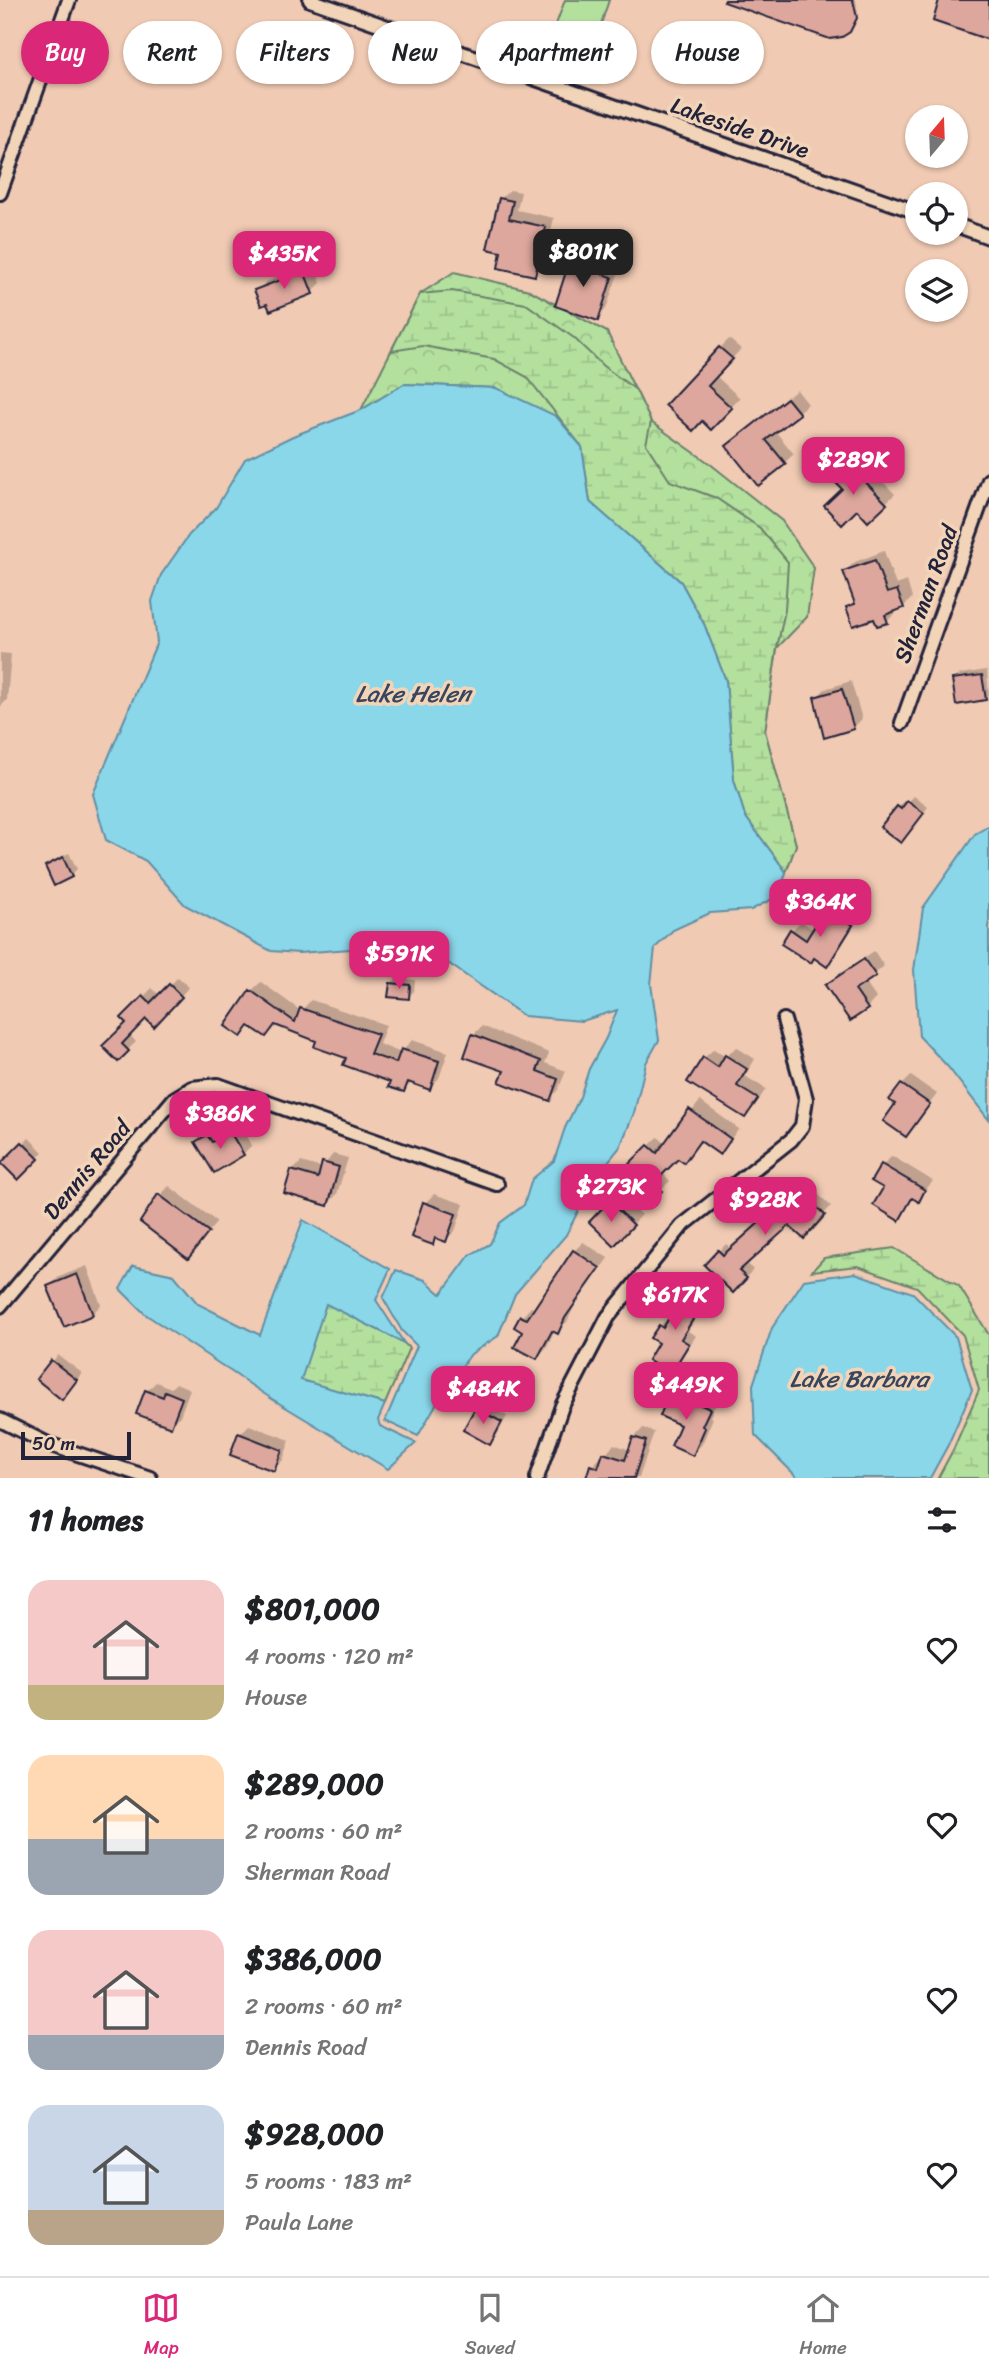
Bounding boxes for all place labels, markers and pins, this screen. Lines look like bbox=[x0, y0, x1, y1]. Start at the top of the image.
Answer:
pin: $801K bbox=[534, 230, 632, 289]
pin: $435K bbox=[235, 232, 333, 291]
pin: $289K bbox=[804, 438, 902, 497]
pin: $364K bbox=[771, 880, 869, 939]
pin: $591K bbox=[350, 932, 448, 991]
pin: $386K bbox=[171, 1092, 269, 1151]
pin: $273K bbox=[562, 1164, 660, 1224]
pin: $928K bbox=[716, 1178, 814, 1237]
pin: $617K bbox=[626, 1272, 724, 1332]
pin: $449K bbox=[637, 1362, 735, 1422]
pin: $484K bbox=[434, 1366, 532, 1426]

